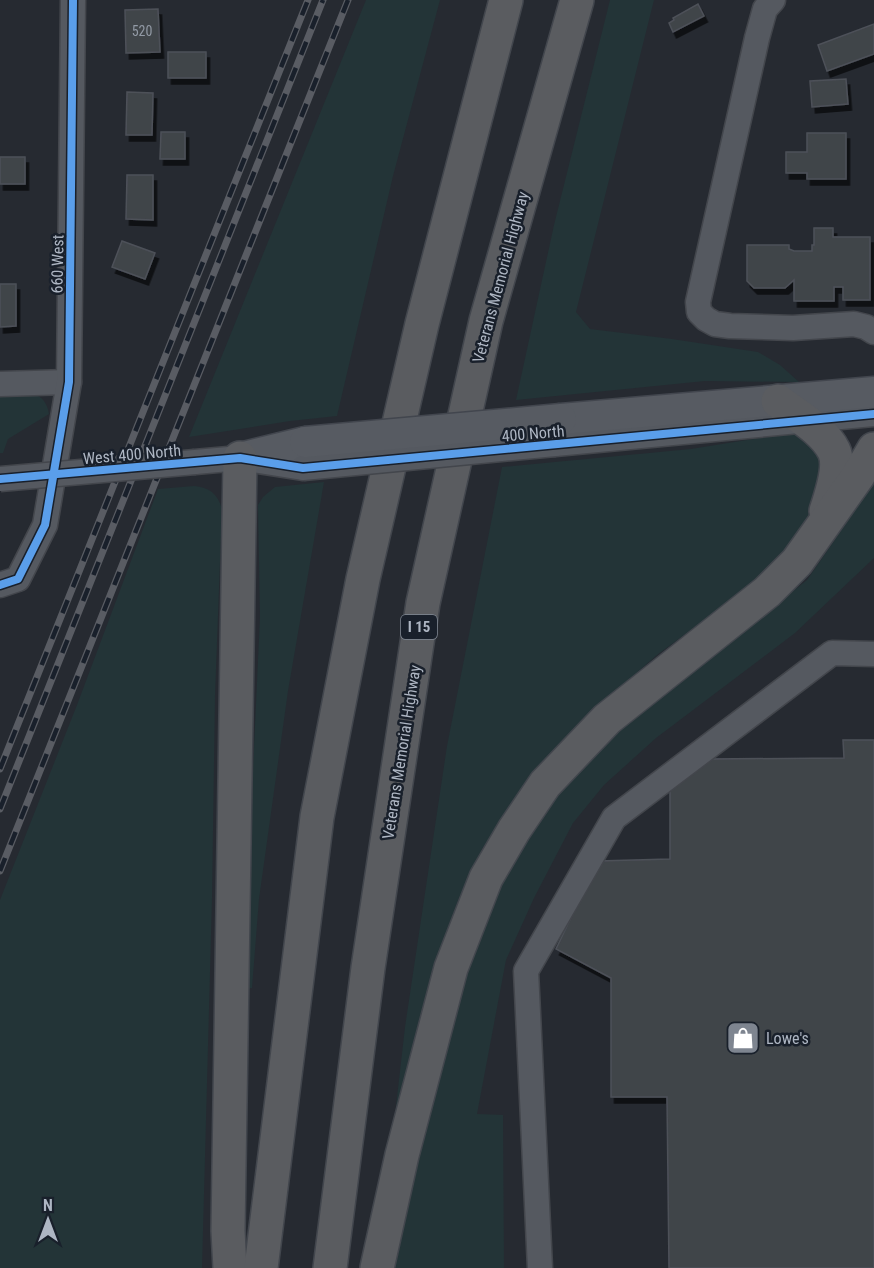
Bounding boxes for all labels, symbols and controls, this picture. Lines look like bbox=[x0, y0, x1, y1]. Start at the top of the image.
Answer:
house number: 520 bbox=[132, 23, 152, 39]
street label: Veterans Memorial Highway bbox=[468, 189, 533, 365]
street label: 660 West bbox=[47, 234, 68, 294]
street label: 400 North bbox=[501, 421, 565, 446]
street label: West 400 North bbox=[82, 441, 182, 468]
road number: I 15 bbox=[401, 615, 437, 639]
street label: Veterans Memorial Highway bbox=[378, 663, 425, 841]
shop icon: Lowe's bbox=[725, 1020, 761, 1056]
place label: Lowe's bbox=[766, 1029, 809, 1048]
north arrow bbox=[18, 1190, 78, 1250]
text: N bbox=[43, 1196, 53, 1215]

